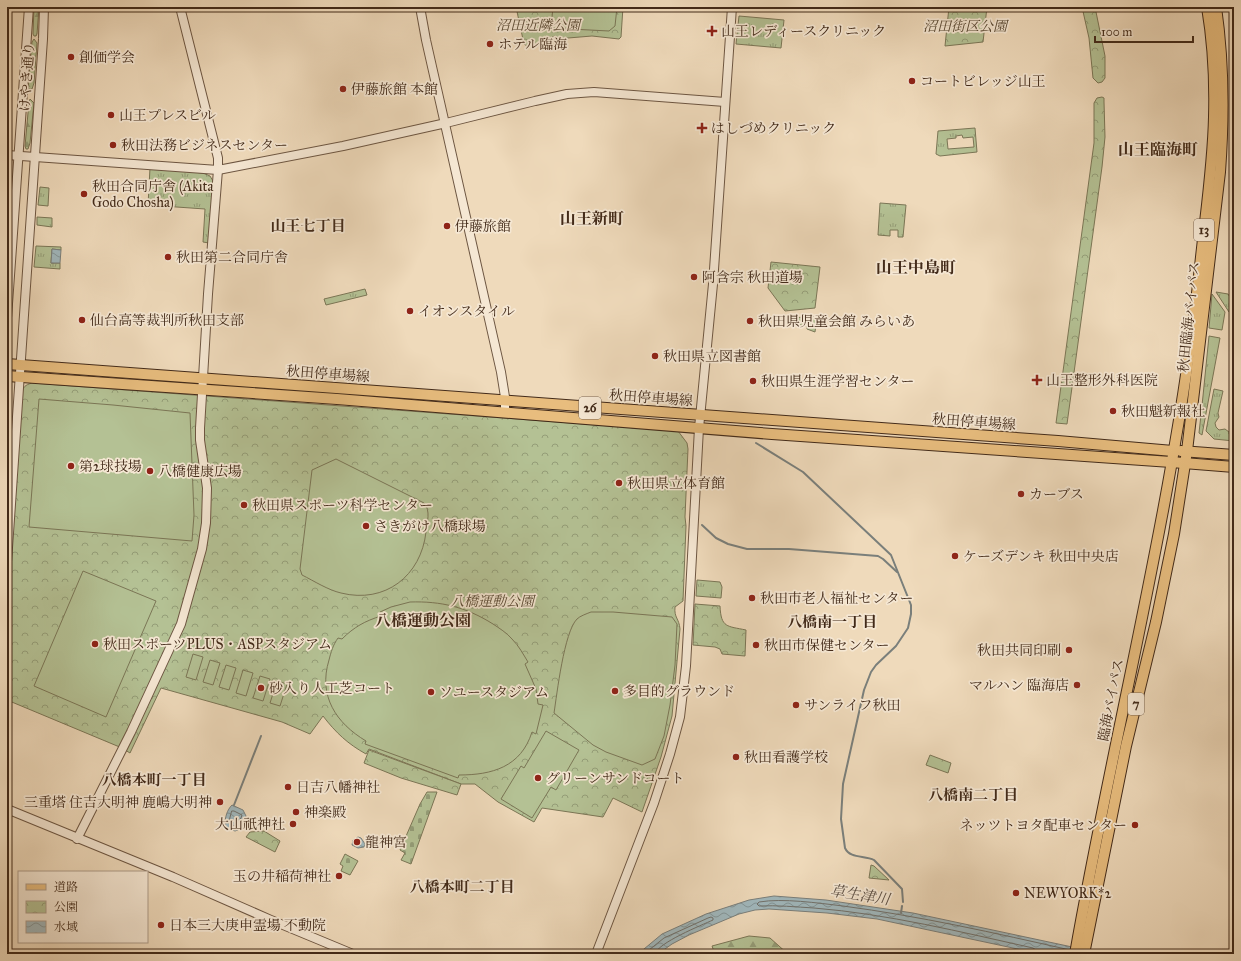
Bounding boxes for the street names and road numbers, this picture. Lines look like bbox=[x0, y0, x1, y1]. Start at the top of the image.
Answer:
street label: けやき通り bbox=[16, 41, 38, 113]
road number: 13 bbox=[1194, 219, 1214, 241]
street label: 秋田臨海バイパス bbox=[1175, 261, 1203, 373]
street label: 秋田停車場線 bbox=[286, 363, 370, 385]
street label: 秋田停車場線 bbox=[609, 387, 693, 409]
road number: 26 bbox=[579, 397, 601, 419]
street label: 秋田停車場線 bbox=[932, 411, 1016, 433]
street label: 臨海バイパス bbox=[1095, 657, 1127, 743]
road number: 7 bbox=[1128, 693, 1144, 715]

